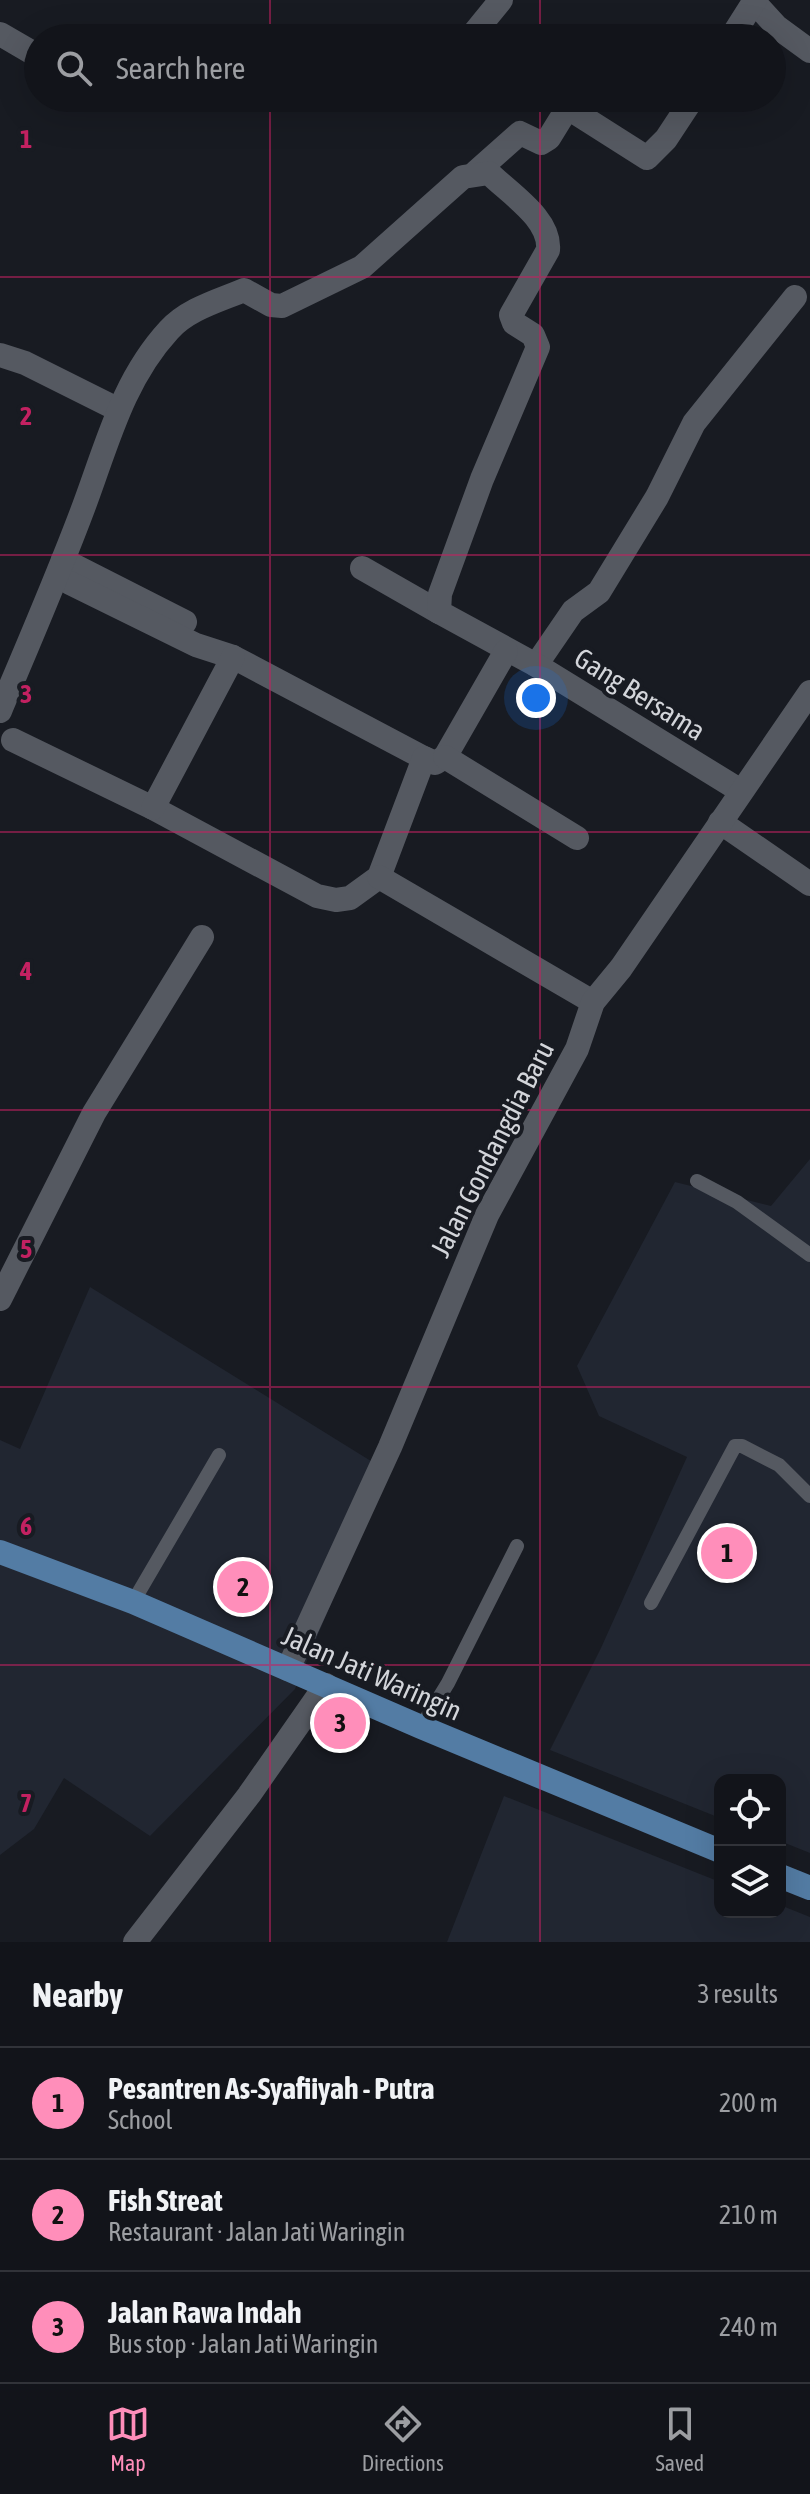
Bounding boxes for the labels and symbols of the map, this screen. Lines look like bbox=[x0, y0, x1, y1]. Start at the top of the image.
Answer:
text: 1 bbox=[20, 124, 32, 154]
text: 2 bbox=[20, 401, 32, 431]
street label: Gang Bersama bbox=[569, 641, 711, 747]
your location bbox=[516, 678, 556, 718]
text: 3 bbox=[20, 679, 32, 709]
text: 4 bbox=[19, 956, 32, 986]
street label: Jalan Gondangdia Baru bbox=[424, 1036, 560, 1262]
text: 5 bbox=[20, 1234, 32, 1264]
text: 6 bbox=[20, 1511, 32, 1541]
pin: 1 bbox=[701, 1523, 753, 1583]
pin: 2 bbox=[217, 1557, 269, 1617]
street label: Jalan Jati Waringin bbox=[277, 1619, 467, 1727]
pin: 3 bbox=[314, 1693, 366, 1753]
text: 7 bbox=[20, 1788, 32, 1818]

